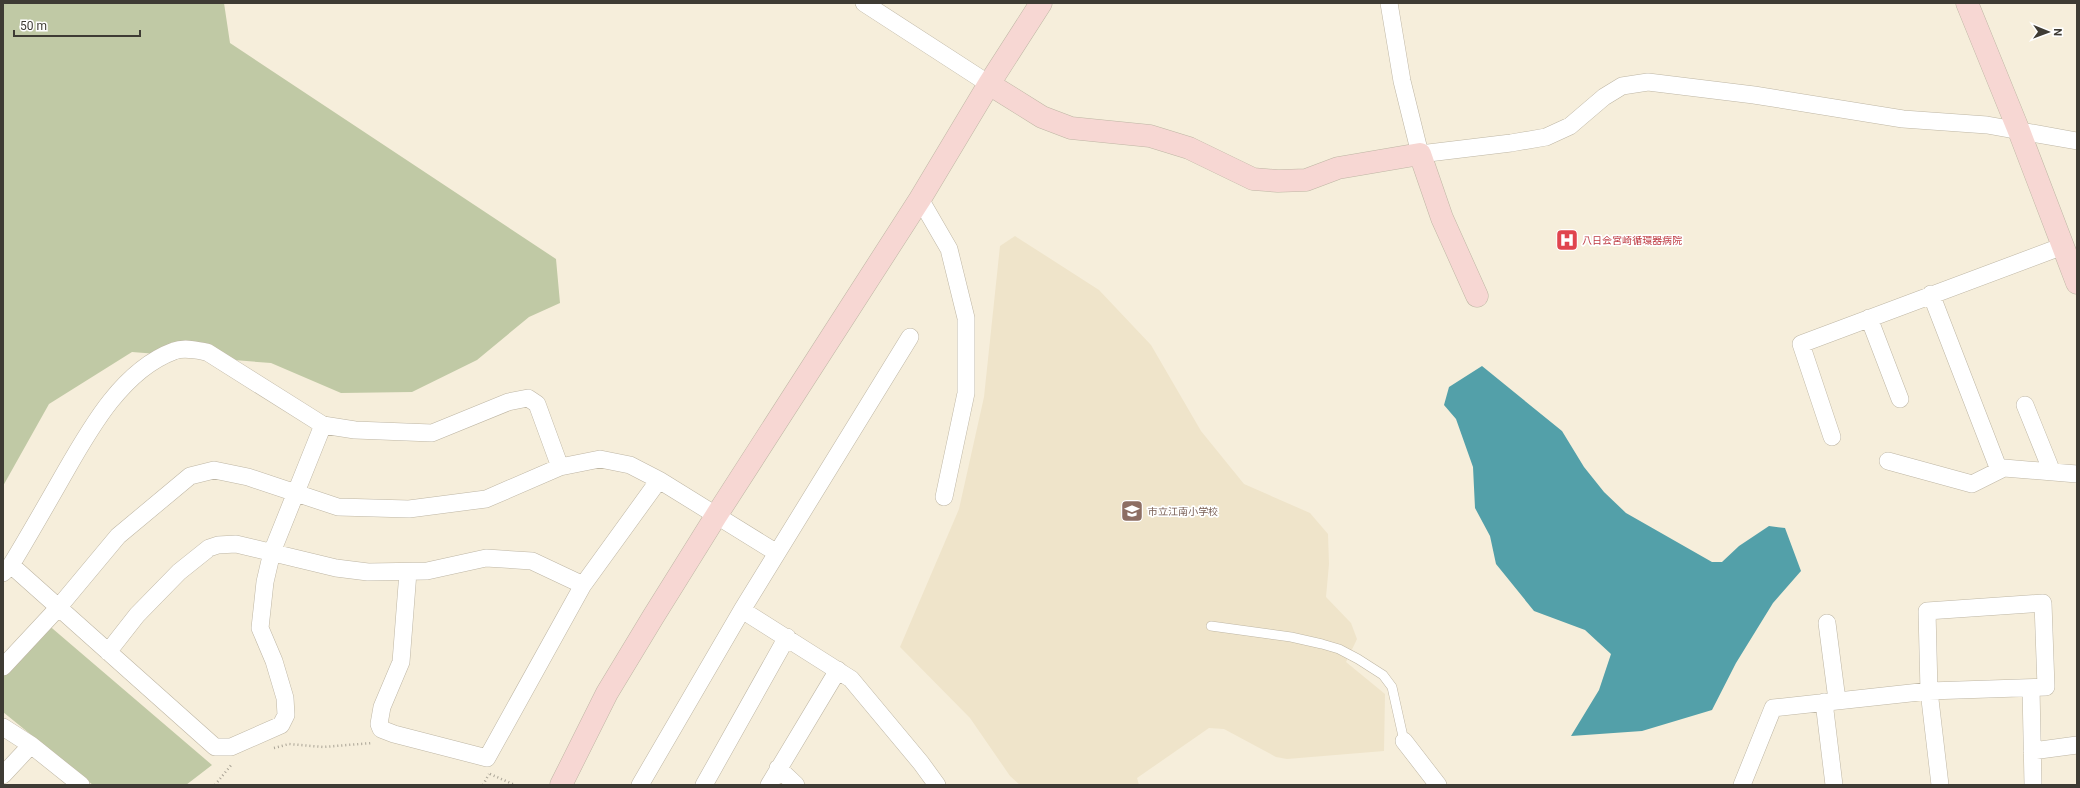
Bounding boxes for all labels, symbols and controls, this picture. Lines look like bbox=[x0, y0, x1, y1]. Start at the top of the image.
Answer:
scale bar bbox=[14, 12, 140, 38]
north arrow bbox=[2028, 12, 2068, 52]
text: 50 m bbox=[20, 19, 47, 33]
text: N bbox=[2051, 28, 2064, 36]
hospital icon: 八日会宮崎循環器病院 bbox=[1554, 227, 1580, 253]
place label: 八日会宮崎循環器病院 bbox=[1582, 235, 1682, 246]
school or university icon: 市立江南小学校 bbox=[1119, 498, 1145, 524]
place label: 市立江南小学校 bbox=[1148, 506, 1218, 517]

